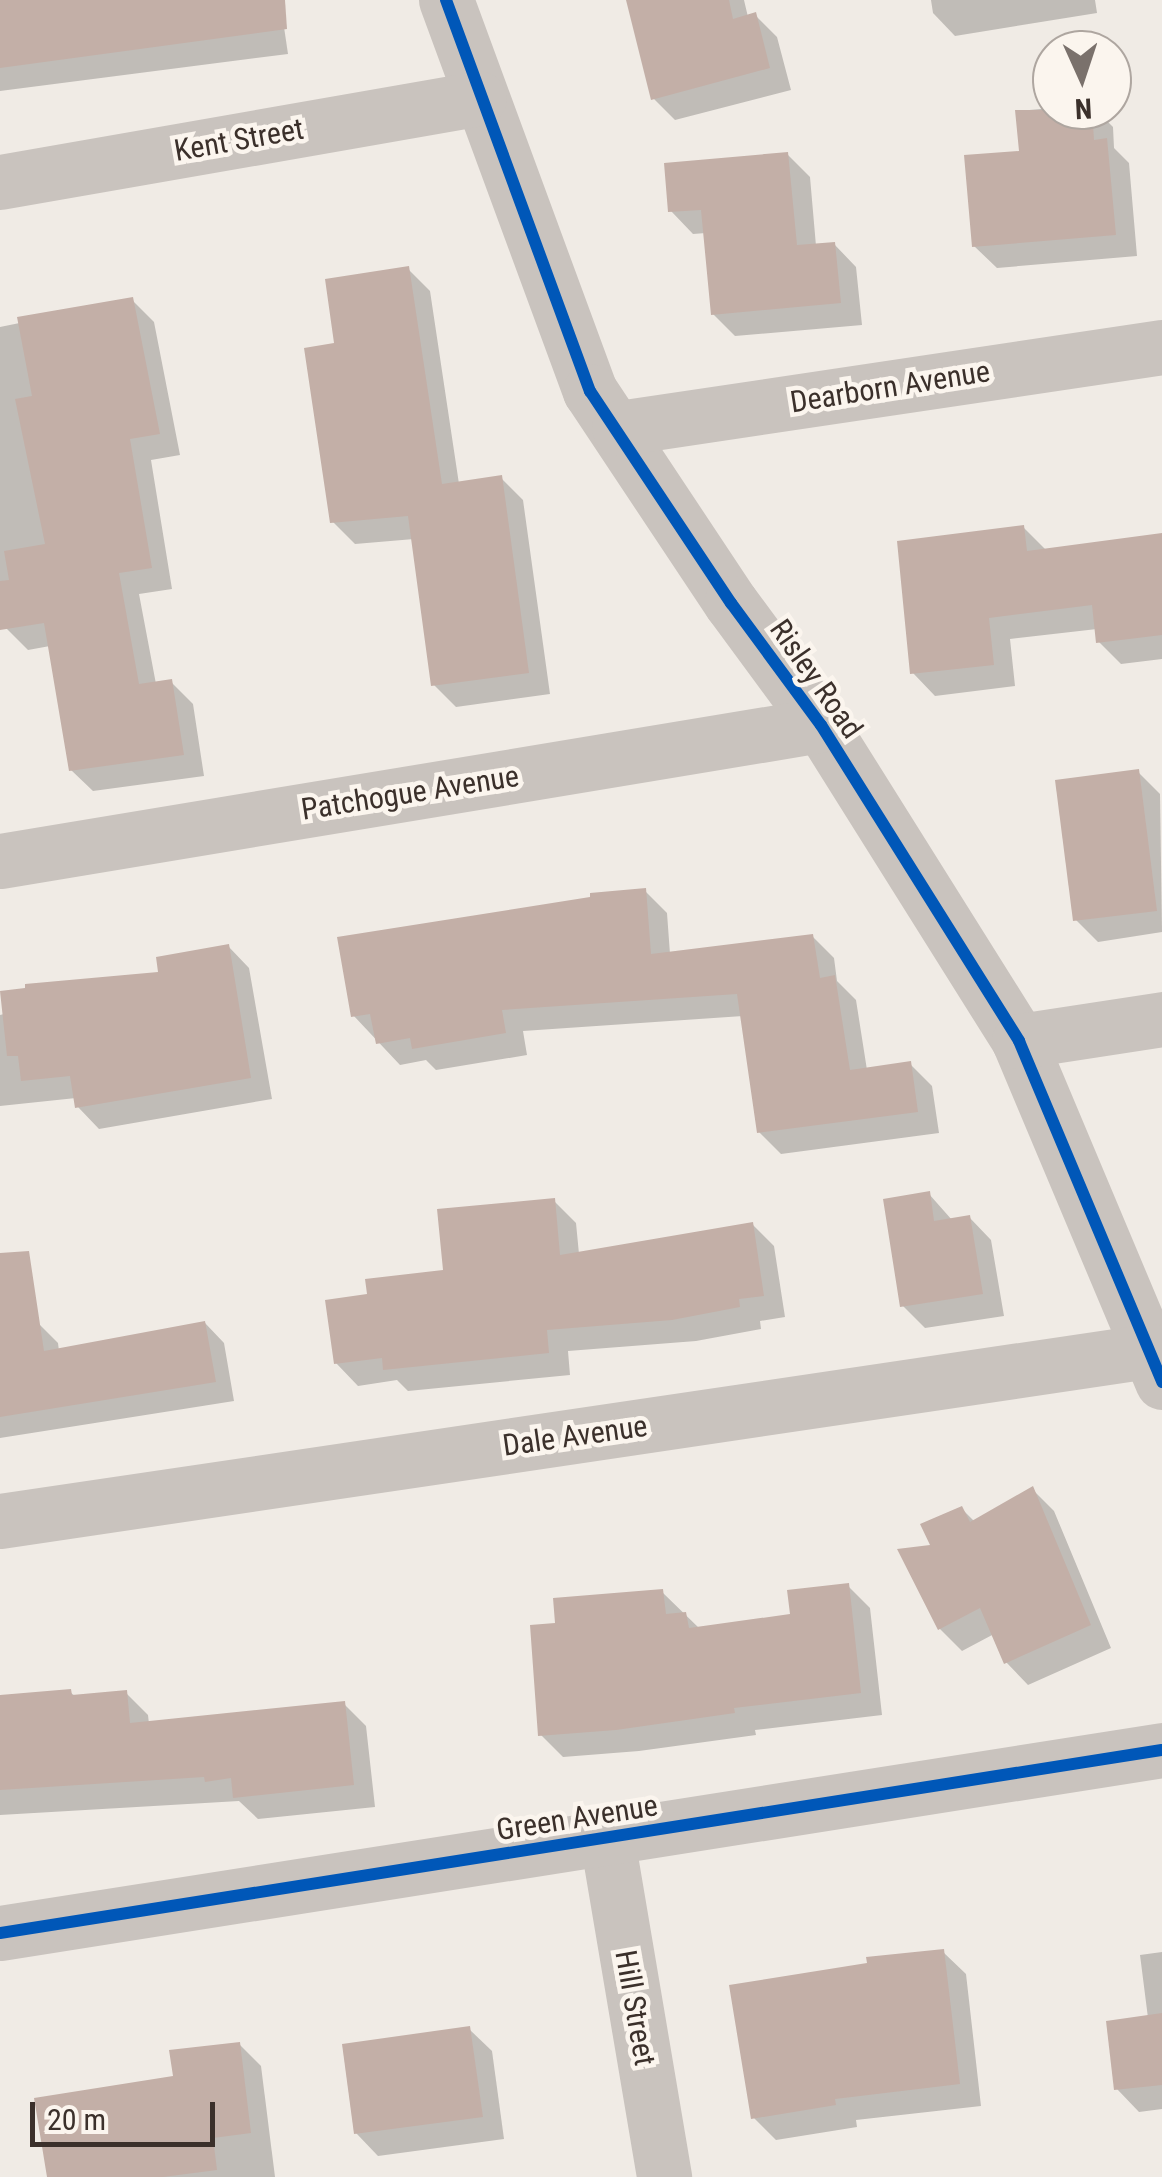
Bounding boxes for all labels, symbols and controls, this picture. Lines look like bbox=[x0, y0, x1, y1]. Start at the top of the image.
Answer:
north arrow bbox=[1032, 30, 1132, 130]
text: N bbox=[1074, 92, 1093, 125]
street label: Kent Street bbox=[172, 111, 306, 169]
street label: Dearborn Avenue bbox=[788, 353, 992, 421]
street label: Risley Road bbox=[762, 613, 870, 745]
street label: Patchogue Avenue bbox=[299, 758, 521, 828]
street label: Dale Avenue bbox=[500, 1408, 650, 1464]
street label: Green Avenue bbox=[494, 1788, 660, 1848]
street label: Hill Street bbox=[607, 1948, 663, 2068]
scale bar bbox=[35, 2082, 220, 2144]
text: 20 m bbox=[47, 2102, 106, 2137]

